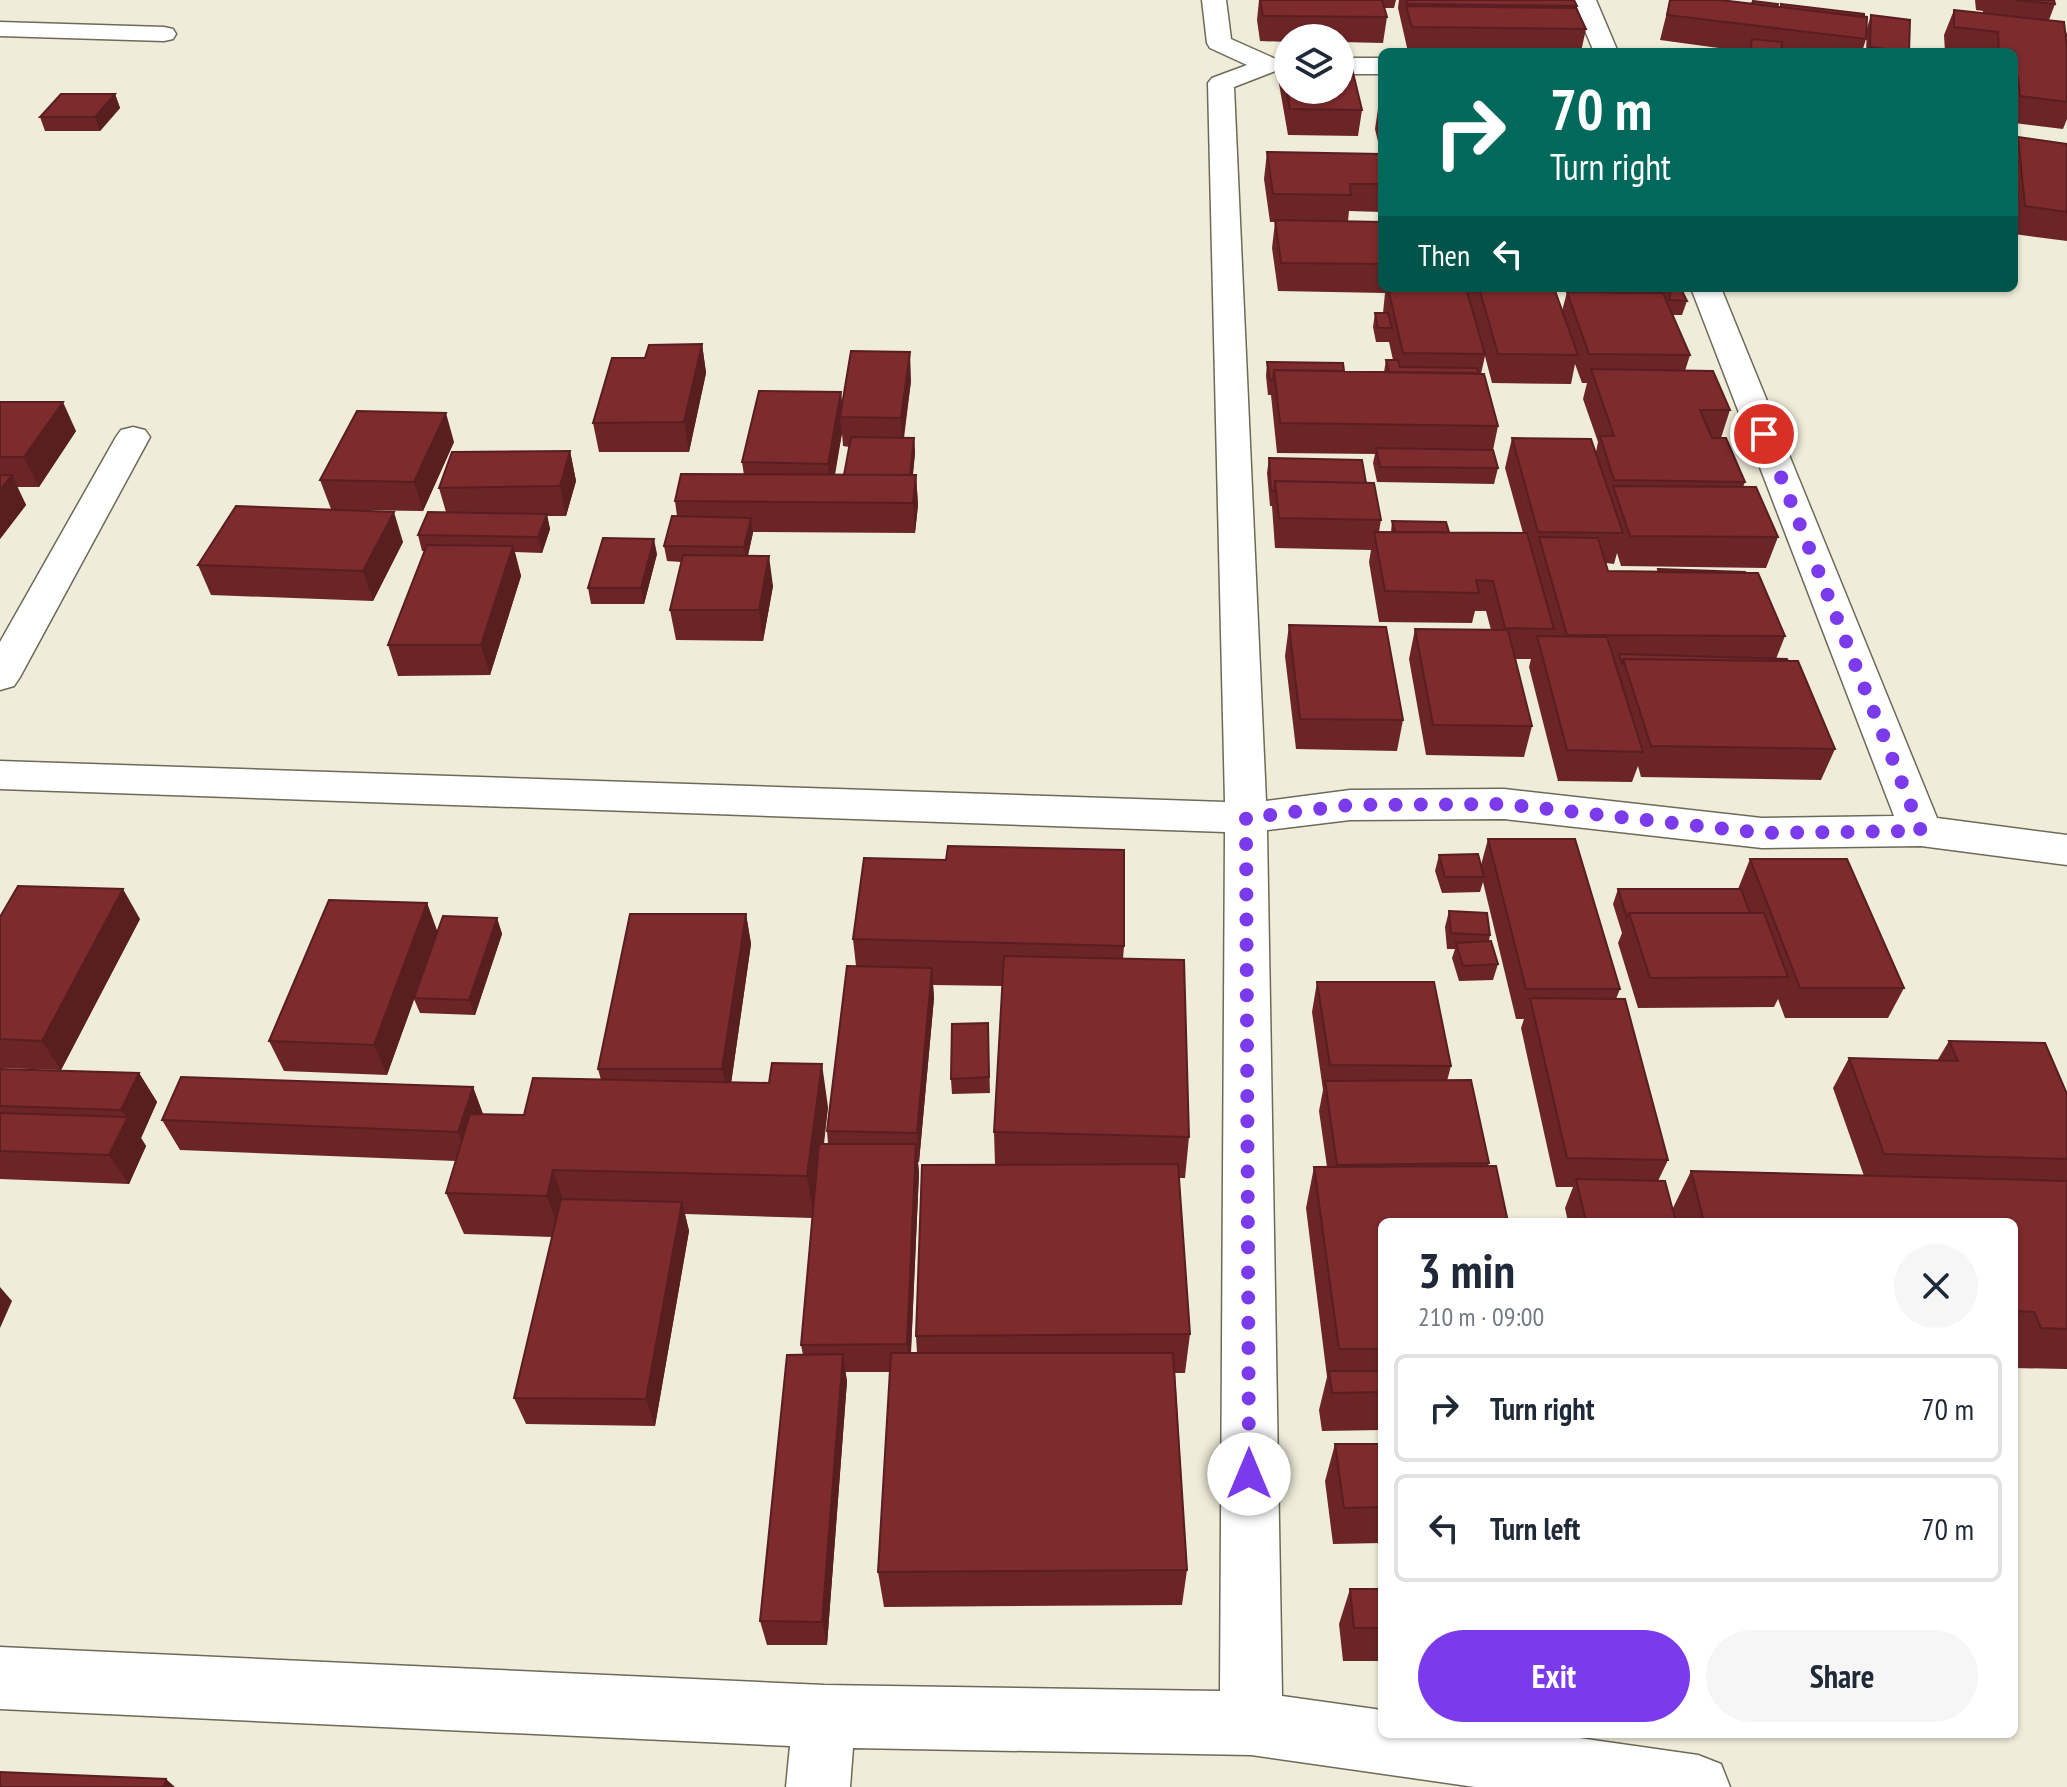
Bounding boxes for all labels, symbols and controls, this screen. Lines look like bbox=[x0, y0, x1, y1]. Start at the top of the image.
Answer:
map controls bbox=[1274, 24, 1354, 104]
button: layers bbox=[1274, 24, 1354, 104]
text: 70 m bbox=[1550, 73, 1652, 145]
icon: right bbox=[1418, 80, 1522, 184]
text: Turn right bbox=[1550, 143, 1671, 190]
icon: left bbox=[1486, 232, 1530, 276]
text: Then bbox=[1418, 235, 1470, 274]
pin bbox=[1730, 400, 1798, 468]
icon: arrive bbox=[1742, 412, 1786, 456]
text: 3 min bbox=[1418, 1239, 1515, 1301]
button: close bbox=[1894, 1244, 1978, 1328]
text: 210 m · 09:00 bbox=[1418, 1300, 1544, 1333]
icon: right bbox=[1422, 1386, 1466, 1430]
text: Turn right bbox=[1490, 1389, 1594, 1428]
text: 70 m bbox=[1921, 1389, 1974, 1428]
position arrow bbox=[1207, 1432, 1291, 1516]
icon: left bbox=[1422, 1506, 1466, 1550]
text: Turn left bbox=[1490, 1509, 1580, 1548]
text: 70 m bbox=[1921, 1509, 1974, 1548]
button: Exit bbox=[1418, 1630, 1690, 1722]
button: Share bbox=[1706, 1630, 1978, 1722]

